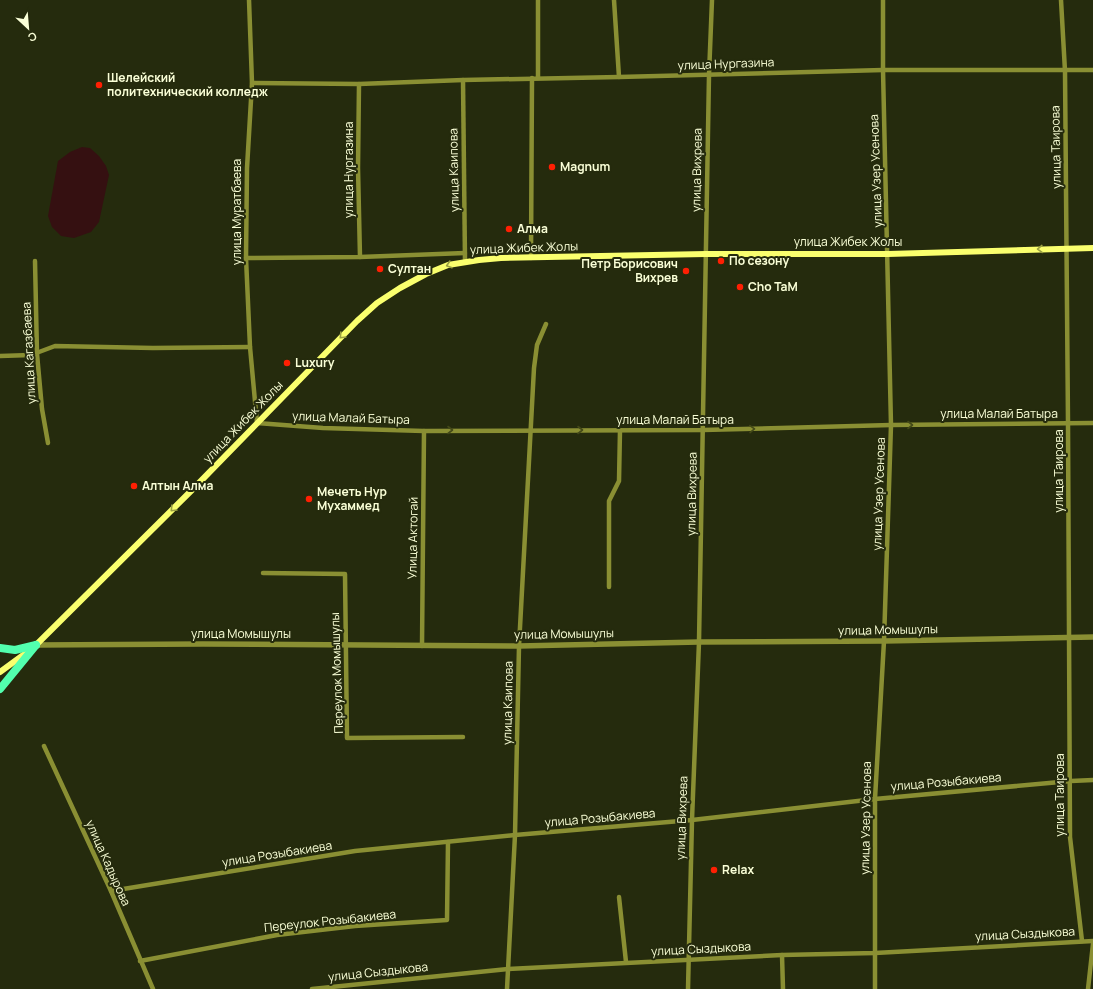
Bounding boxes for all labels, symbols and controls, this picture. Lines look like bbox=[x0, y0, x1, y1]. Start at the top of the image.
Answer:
north arrow bbox=[8, 8, 48, 48]
text: С bbox=[26, 29, 40, 46]
street label: улица Нургазина bbox=[677, 53, 775, 74]
place label: Шелейский политехнический колледж bbox=[107, 69, 269, 100]
marker: Шелейский политехнический колледж bbox=[94, 80, 104, 90]
street label: улица Таирова bbox=[1046, 105, 1065, 189]
street label: улица Узер Усенова bbox=[865, 114, 886, 228]
street label: улица Нургазина bbox=[340, 122, 357, 218]
street label: улица Каипова bbox=[444, 128, 463, 212]
street label: улица Вихрева bbox=[687, 128, 706, 212]
place label: Magnum bbox=[560, 158, 611, 175]
street label: улица Муратбаева bbox=[228, 159, 245, 265]
marker: Magnum bbox=[547, 162, 557, 172]
place label: Алма bbox=[517, 220, 548, 237]
marker: Алма bbox=[504, 224, 514, 234]
street label: улица Жибек Жолы bbox=[794, 233, 902, 250]
street label: улица Жибек Жолы bbox=[470, 237, 578, 258]
one-way arrow bbox=[1037, 245, 1043, 253]
place label: По сезону bbox=[729, 252, 790, 269]
place label: Петр Борисович Вихрев bbox=[581, 255, 678, 286]
marker: По сезону bbox=[716, 256, 726, 266]
place label: Султан bbox=[388, 260, 431, 277]
one-way arrow bbox=[446, 260, 453, 269]
marker: Султан bbox=[375, 264, 385, 274]
marker: Петр Борисович Вихрев bbox=[681, 266, 691, 276]
place label: Cho TaM bbox=[748, 278, 798, 295]
marker: Cho TaM bbox=[735, 282, 745, 292]
street label: улица Кагазбаева bbox=[17, 302, 40, 404]
one-way arrow bbox=[339, 331, 347, 339]
place label: Luxury bbox=[295, 354, 335, 371]
marker: Luxury bbox=[282, 358, 292, 368]
street label: улица Жибек Жолы bbox=[199, 377, 286, 467]
street label: улица Малай Батыра bbox=[940, 405, 1058, 422]
street label: улица Малай Батыра bbox=[292, 407, 410, 428]
street label: улица Малай Батыра bbox=[616, 411, 734, 428]
one-way arrow bbox=[907, 421, 913, 429]
one-way arrow bbox=[749, 425, 755, 433]
one-way arrow bbox=[447, 426, 453, 434]
one-way arrow bbox=[577, 426, 583, 434]
street label: улица Таирова bbox=[1050, 429, 1067, 513]
street label: улица Узер Усенова bbox=[868, 437, 889, 551]
street label: улица Вихрева bbox=[682, 452, 701, 536]
place label: Алтын Алма bbox=[142, 477, 213, 494]
marker: Алтын Алма bbox=[129, 481, 139, 491]
place label: Мечеть Нур Мухаммед bbox=[317, 483, 387, 514]
marker: Мечеть Нур Мухаммед bbox=[304, 494, 314, 504]
street label: Улица Актогай bbox=[403, 497, 422, 579]
one-way arrow bbox=[170, 504, 178, 512]
street label: Переулок Момышулы bbox=[326, 612, 347, 734]
street label: улица Момышулы bbox=[838, 620, 938, 639]
street label: улица Момышулы bbox=[514, 624, 614, 643]
street label: улица Момышулы bbox=[191, 625, 291, 642]
street label: улица Каипова bbox=[498, 661, 517, 745]
street label: улица Таирова bbox=[1051, 753, 1068, 837]
street label: улица Узер Усенова bbox=[856, 761, 875, 875]
street label: улица Розыбакиева bbox=[890, 768, 1002, 795]
street label: улица Вихрева bbox=[672, 776, 691, 860]
street label: улица Розыбакиева bbox=[544, 804, 656, 831]
street label: улица Кадырова bbox=[82, 817, 135, 909]
street label: улица Розыбакиева bbox=[221, 836, 333, 871]
place label: Relax bbox=[722, 861, 754, 878]
marker: Relax bbox=[709, 865, 719, 875]
street label: Переулок Розыбакиева bbox=[263, 905, 397, 936]
street label: улица Сыздыкова bbox=[974, 922, 1075, 945]
street label: улица Сыздыкова bbox=[650, 937, 751, 960]
street label: улица Сыздыкова bbox=[327, 958, 429, 985]

